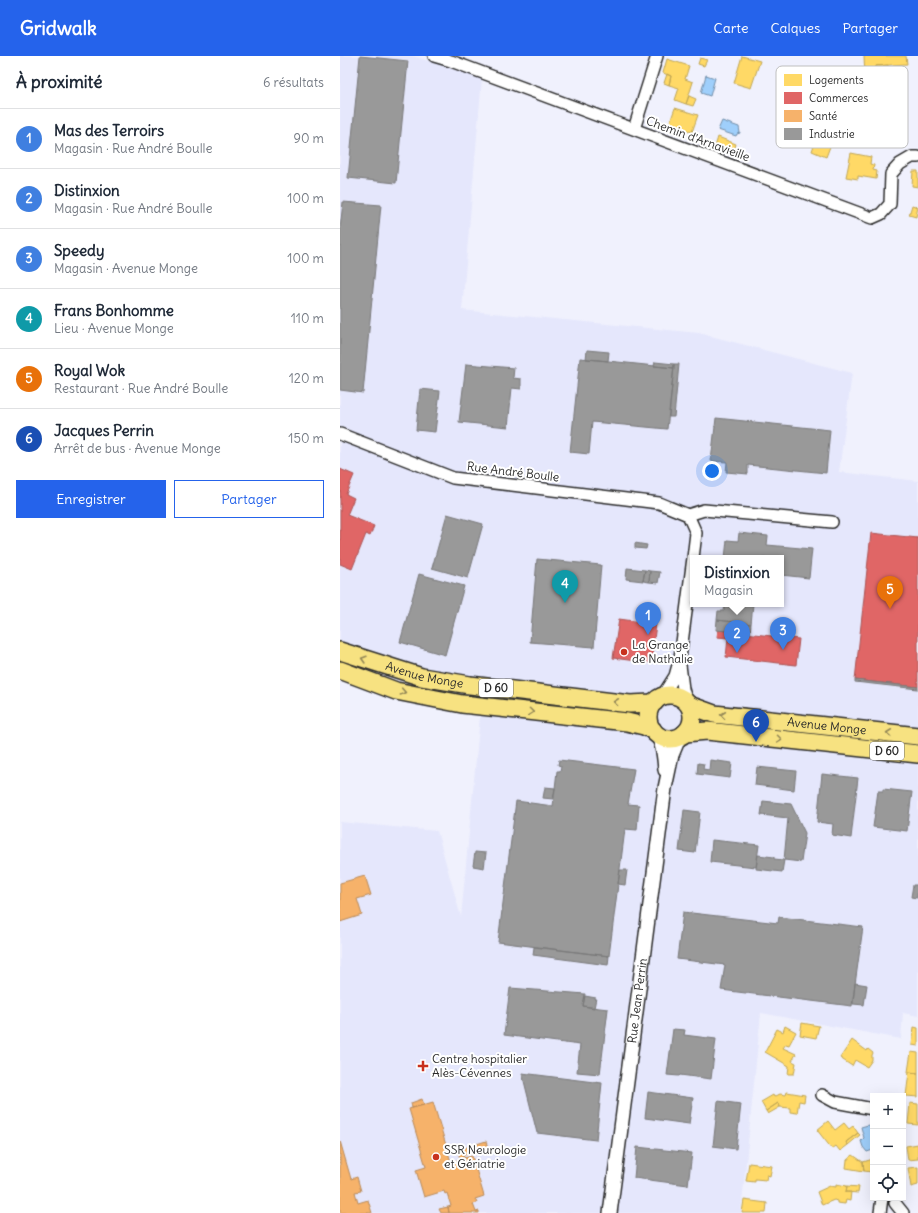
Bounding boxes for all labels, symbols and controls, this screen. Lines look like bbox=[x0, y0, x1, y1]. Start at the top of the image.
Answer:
text: Gridwalk bbox=[20, 16, 97, 40]
text: Carte bbox=[714, 19, 748, 37]
text: Calques bbox=[770, 19, 820, 37]
text: Partager bbox=[842, 19, 898, 37]
legend bbox=[776, 66, 908, 148]
text: À proximité bbox=[16, 71, 102, 93]
text: Logements bbox=[809, 73, 864, 87]
text: 6 résultats bbox=[263, 74, 324, 91]
text: Commerces bbox=[809, 91, 868, 105]
text: Santé bbox=[809, 109, 837, 123]
street label: Chemin d'Arnavieille bbox=[644, 113, 752, 164]
text: Mas des Terroirs bbox=[54, 121, 164, 140]
text: Industrie bbox=[809, 127, 855, 141]
text: 1 bbox=[26, 130, 32, 147]
text: 90 m bbox=[293, 130, 324, 147]
text: Magasin · Rue André Boulle bbox=[54, 140, 213, 157]
text: Distinxion bbox=[54, 181, 120, 200]
text: 2 bbox=[25, 190, 33, 207]
text: 100 m bbox=[287, 190, 324, 207]
text: Magasin · Rue André Boulle bbox=[54, 200, 213, 217]
text: Speedy bbox=[54, 241, 104, 260]
text: 3 bbox=[25, 250, 33, 267]
text: 100 m bbox=[287, 250, 324, 267]
text: Magasin · Avenue Monge bbox=[54, 260, 198, 277]
text: Frans Bonhomme bbox=[54, 301, 174, 320]
text: 4 bbox=[25, 310, 33, 327]
text: 110 m bbox=[291, 310, 324, 327]
text: Lieu · Avenue Monge bbox=[54, 320, 174, 337]
text: Royal Wok bbox=[54, 361, 125, 380]
text: 5 bbox=[25, 370, 33, 387]
text: 120 m bbox=[289, 370, 324, 387]
text: Restaurant · Rue André Boulle bbox=[54, 380, 228, 397]
text: Jacques Perrin bbox=[54, 421, 154, 440]
text: 6 bbox=[25, 430, 33, 447]
text: 150 m bbox=[288, 430, 324, 447]
text: Arrêt de bus · Avenue Monge bbox=[54, 440, 221, 457]
street label: Rue André Boulle bbox=[466, 458, 560, 485]
your location bbox=[702, 461, 722, 481]
button: Enregistrer bbox=[16, 480, 166, 518]
button: Partager bbox=[174, 480, 324, 518]
popup bbox=[690, 555, 784, 607]
text: Distinxion bbox=[704, 563, 770, 582]
pin: 4 bbox=[552, 570, 578, 603]
pin: 5 bbox=[877, 576, 903, 609]
text: Magasin bbox=[704, 582, 753, 599]
pin: 1 bbox=[635, 602, 661, 635]
pin: 3 bbox=[770, 617, 796, 650]
pin: 2 bbox=[724, 620, 750, 653]
place label: La Grange de Nathalie bbox=[632, 637, 693, 666]
marker: La Grange de Nathalie bbox=[619, 647, 629, 657]
one-way arrow bbox=[361, 655, 368, 664]
street label: Avenue Monge bbox=[384, 658, 465, 691]
road number: D 60 bbox=[479, 679, 513, 697]
one-way arrow bbox=[400, 688, 406, 696]
one-way arrow bbox=[613, 698, 619, 707]
one-way arrow bbox=[528, 708, 534, 717]
pin: 6 bbox=[743, 709, 769, 742]
one-way arrow bbox=[720, 711, 726, 720]
street label: Avenue Monge bbox=[786, 714, 867, 737]
one-way arrow bbox=[886, 728, 892, 737]
one-way arrow bbox=[776, 734, 782, 743]
road number: D 60 bbox=[870, 742, 904, 760]
street label: Rue Jean Perrin bbox=[624, 957, 650, 1044]
place label: Centre hospitalier Alès-Cévennes bbox=[432, 1051, 527, 1080]
marker: Centre hospitalier Alès-Cévennes bbox=[417, 1060, 429, 1072]
map controls bbox=[870, 1093, 906, 1201]
button: + bbox=[870, 1093, 906, 1129]
button: − bbox=[870, 1129, 906, 1165]
place label: SSR Neurologie et Gériatrie bbox=[444, 1142, 526, 1171]
marker: SSR Neurologie et Gériatrie bbox=[431, 1152, 441, 1162]
button: locate bbox=[870, 1165, 906, 1201]

